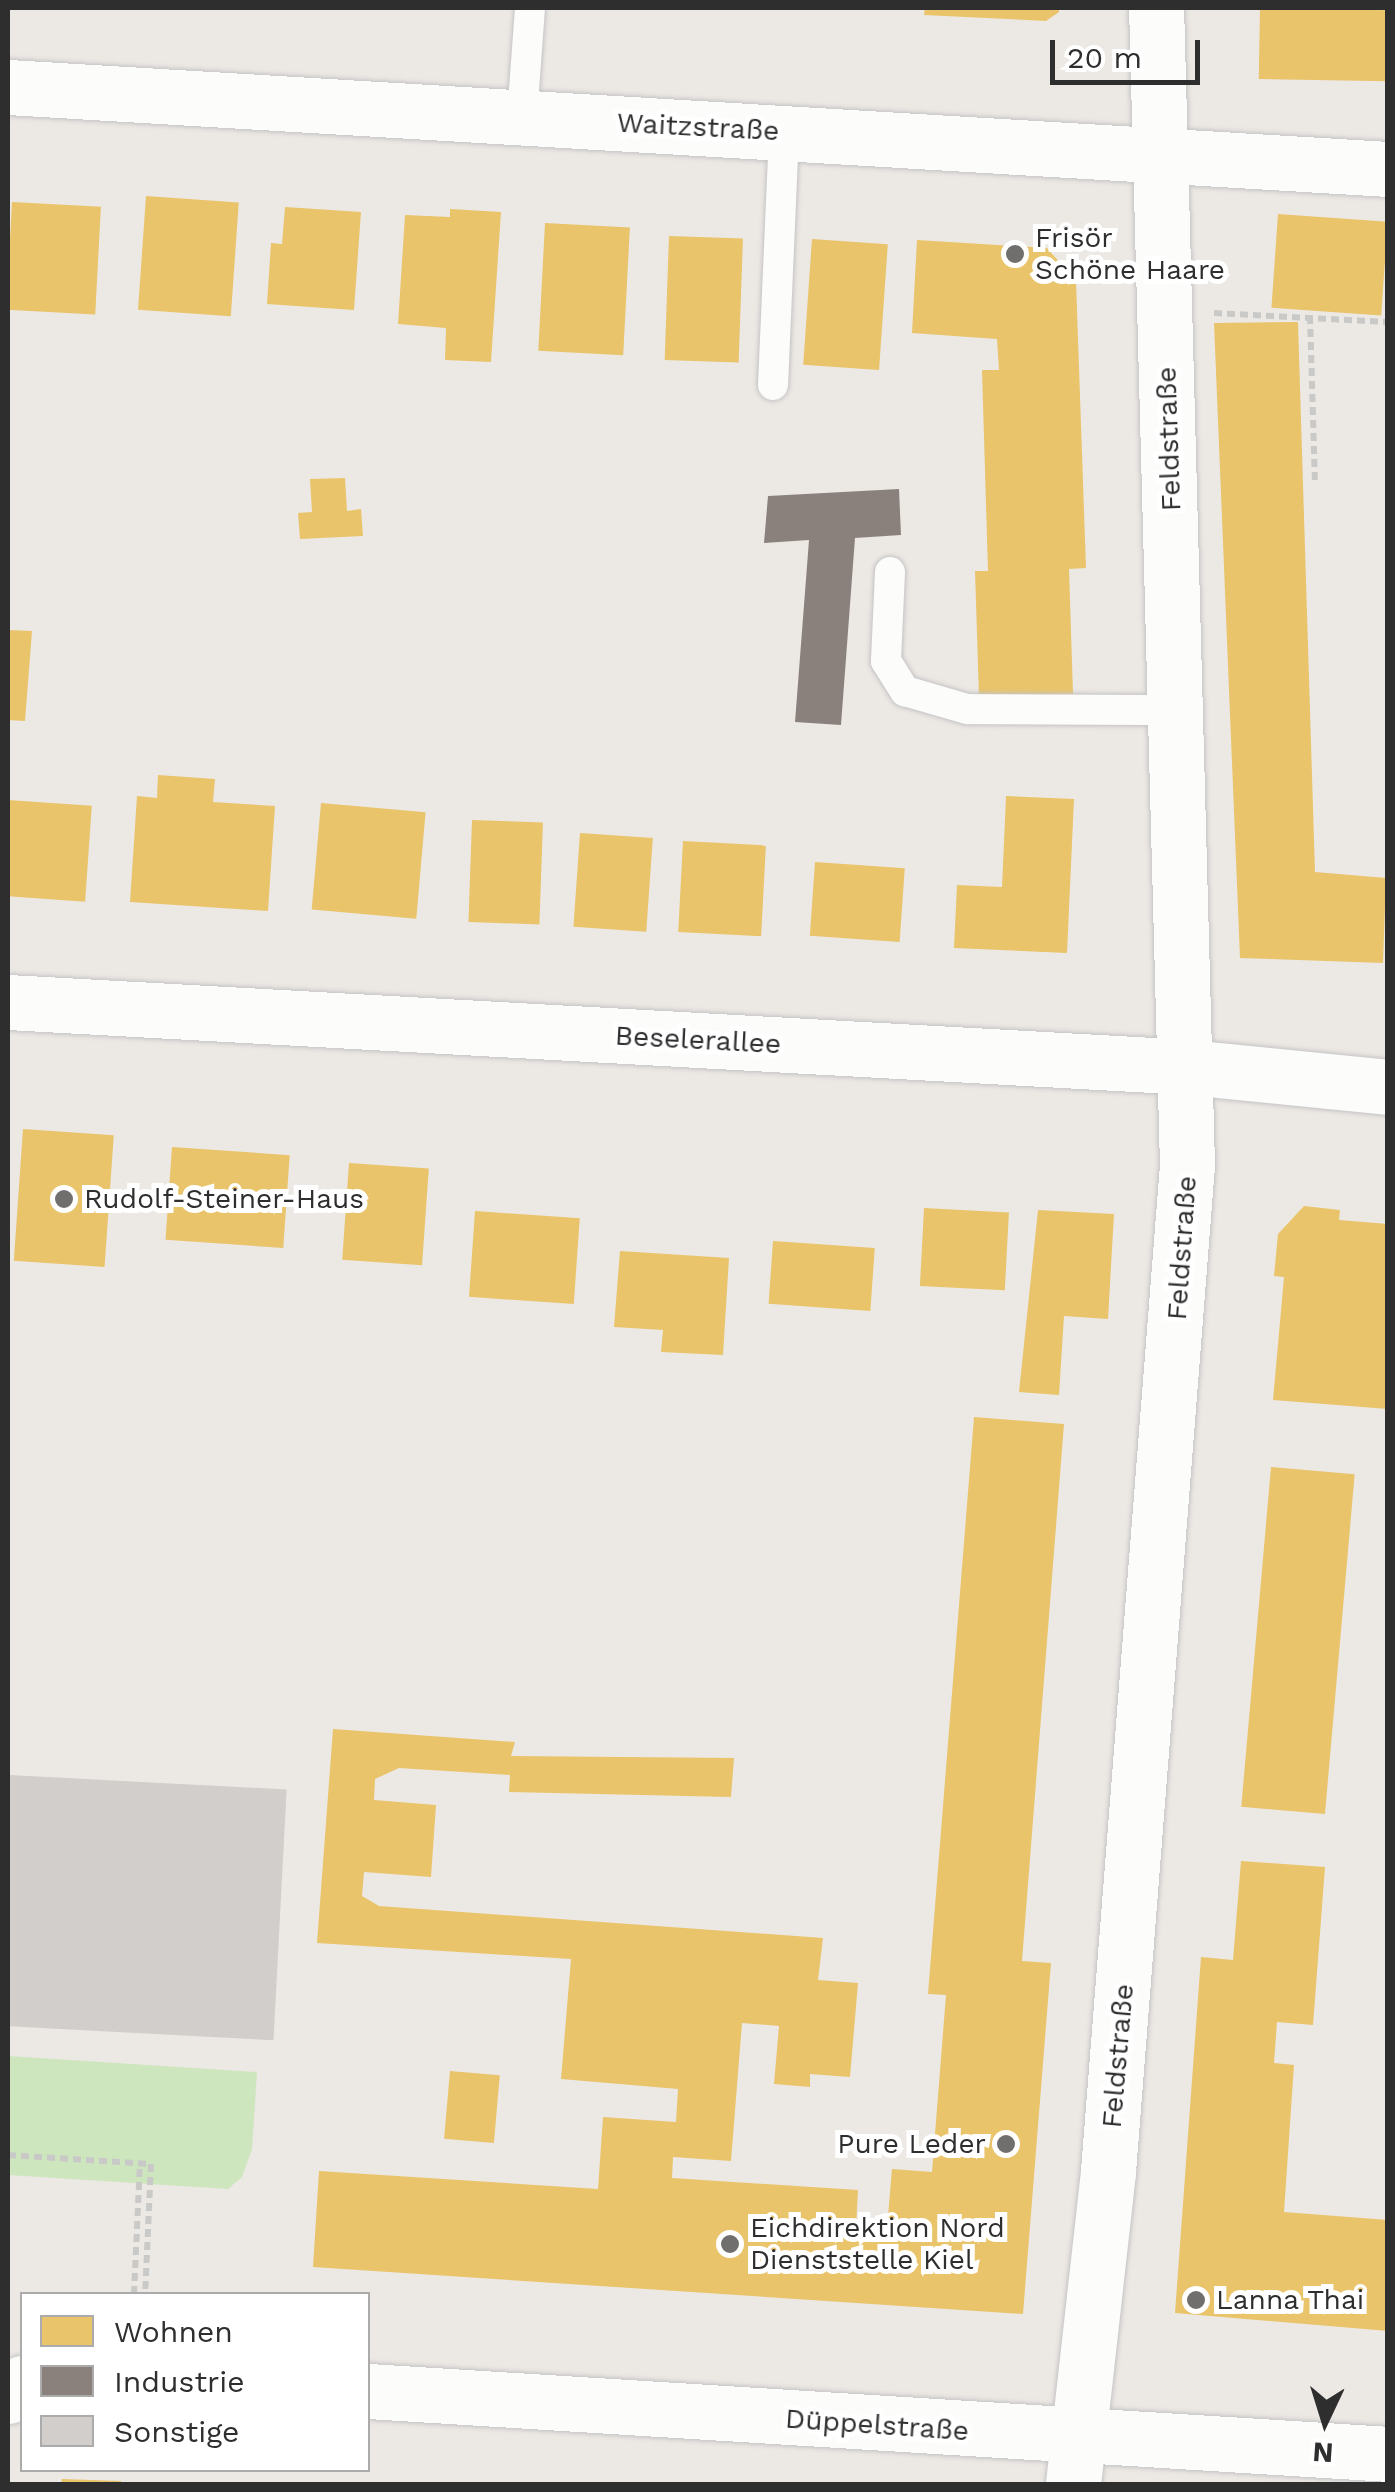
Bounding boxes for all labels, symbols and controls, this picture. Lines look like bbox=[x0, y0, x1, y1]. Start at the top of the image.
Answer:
scale bar bbox=[1055, 20, 1205, 82]
text: 20 m bbox=[1067, 40, 1142, 75]
street label: Waitzstraße bbox=[616, 106, 780, 148]
place label: Frisör Schöne Haare bbox=[1035, 221, 1225, 287]
marker: Frisör Schöne Haare bbox=[1004, 243, 1026, 265]
street label: Feldstraße bbox=[1150, 366, 1188, 512]
street label: Beselerallee bbox=[614, 1019, 782, 1061]
street label: Feldstraße bbox=[1160, 1175, 1204, 1321]
place label: Rudolf-Steiner-Haus bbox=[84, 1182, 364, 1216]
marker: Rudolf-Steiner-Haus bbox=[53, 1188, 75, 1210]
street label: Feldstraße bbox=[1095, 1983, 1141, 2129]
place label: Pure Leder bbox=[837, 2127, 986, 2161]
marker: Pure Leder bbox=[995, 2133, 1017, 2155]
place label: Eichdirektion Nord Dienststelle Kiel bbox=[750, 2211, 1005, 2277]
marker: Eichdirektion Nord Dienststelle Kiel bbox=[719, 2233, 741, 2255]
place label: Lanna Thai bbox=[1216, 2283, 1366, 2317]
marker: Lanna Thai bbox=[1185, 2289, 1207, 2311]
legend bbox=[20, 2292, 370, 2472]
text: Wohnen bbox=[114, 2314, 233, 2349]
text: Industrie bbox=[114, 2364, 245, 2399]
north arrow bbox=[1275, 2372, 1375, 2472]
street label: Düppelstraße bbox=[784, 2402, 970, 2448]
text: Sonstige bbox=[114, 2414, 239, 2449]
text: N bbox=[1311, 2435, 1334, 2470]

